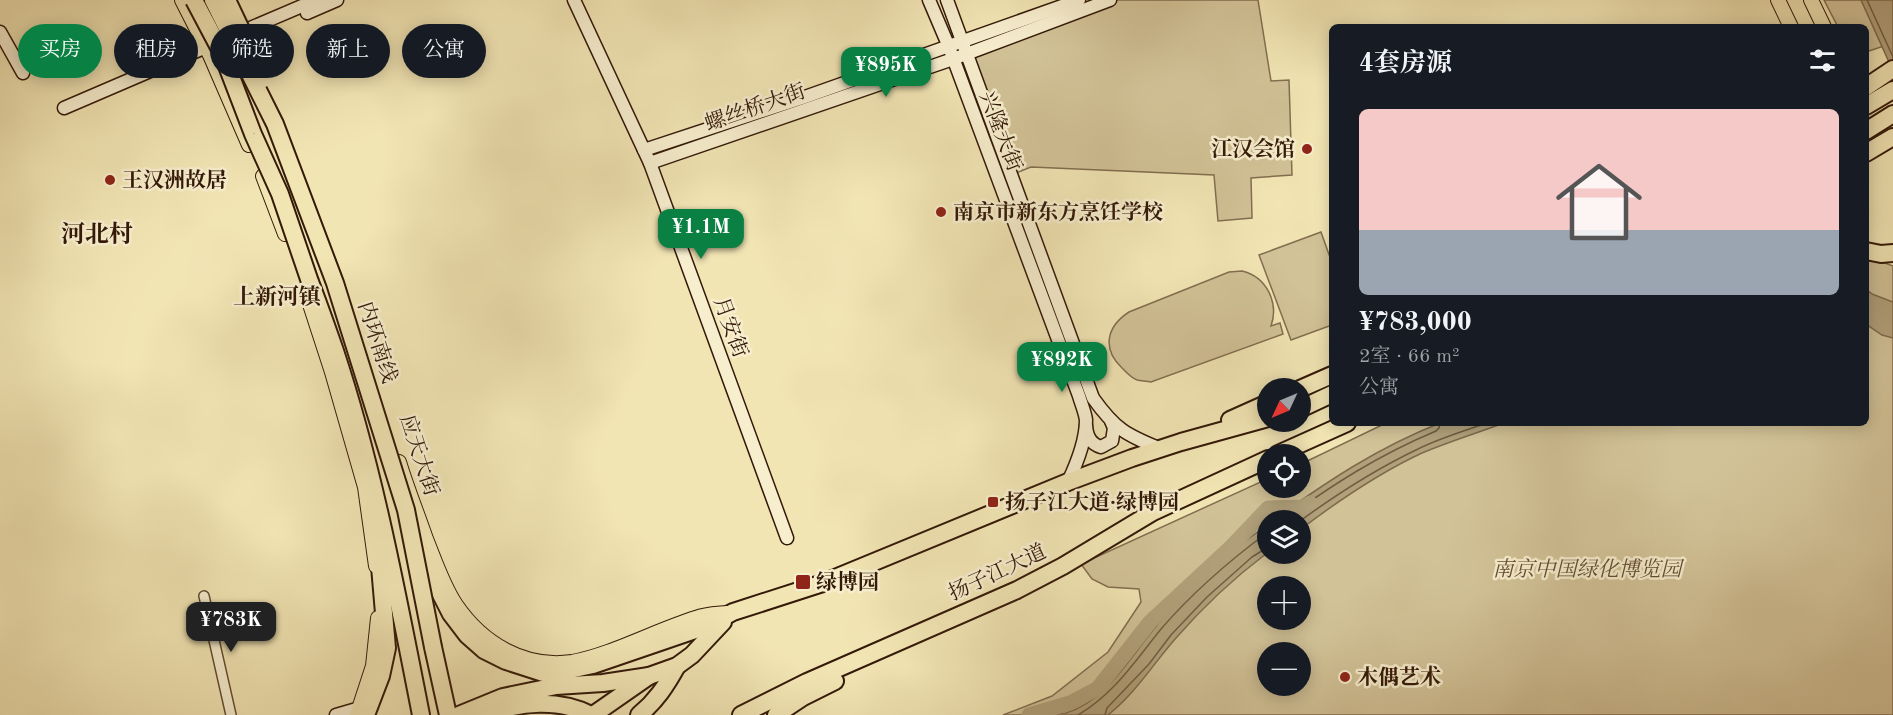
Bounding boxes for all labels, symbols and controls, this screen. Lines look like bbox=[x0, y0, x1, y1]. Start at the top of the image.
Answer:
chip: 买房 bbox=[18, 24, 102, 78]
chip: 租房 bbox=[114, 24, 198, 78]
chip: 筛选 bbox=[210, 24, 294, 78]
chip: 新上 bbox=[306, 24, 390, 78]
chip: 公寓 bbox=[402, 24, 486, 78]
icon: filters bbox=[1806, 44, 1839, 77]
pin: ¥895K bbox=[844, 47, 928, 98]
text: 4套房源 bbox=[1359, 51, 1452, 77]
text: ¥895K bbox=[855, 56, 917, 76]
street label: 螺丝桥大街 bbox=[702, 80, 809, 135]
street label: 兴隆大街 bbox=[975, 88, 1026, 175]
place label: 江汉会馆 bbox=[1211, 137, 1295, 161]
marker: 江汉会馆 bbox=[1300, 142, 1314, 156]
icon: home bbox=[1545, 148, 1653, 256]
place label: 王汉洲故居 bbox=[122, 169, 227, 192]
marker: 王汉洲故居 bbox=[103, 173, 117, 187]
place label: 南京市新东方烹饪学校 bbox=[953, 200, 1163, 224]
marker: 南京市新东方烹饪学校 bbox=[934, 205, 948, 219]
pin: ¥1.1M bbox=[659, 209, 743, 260]
text: ¥1.1M bbox=[672, 218, 730, 238]
district label: 河北村 bbox=[61, 221, 133, 248]
district label: 上新河镇 bbox=[233, 284, 321, 309]
street label: 月安街 bbox=[709, 294, 752, 361]
street label: 内环南线 bbox=[354, 299, 401, 386]
text: ¥783,000 bbox=[1359, 310, 1472, 336]
pin: ¥892K bbox=[1020, 342, 1104, 393]
text: 2室 · 66 m² bbox=[1359, 347, 1460, 367]
text: ¥892K bbox=[1031, 351, 1093, 371]
north arrow bbox=[1257, 378, 1311, 432]
map controls bbox=[1257, 378, 1311, 696]
text: 公寓 bbox=[1359, 378, 1399, 398]
street label: 应天大街 bbox=[396, 412, 443, 499]
button: locate bbox=[1257, 444, 1311, 498]
place label: 扬子江大道·绿博园 bbox=[1005, 490, 1179, 514]
marker: 扬子江大道·绿博园 bbox=[986, 495, 1000, 509]
button: layers bbox=[1257, 510, 1311, 564]
street label: 扬子江大道 bbox=[945, 540, 1050, 605]
park label: 南京中国绿化博览园 bbox=[1493, 558, 1684, 581]
place label: 绿博园 bbox=[816, 570, 879, 594]
marker: 绿博园 bbox=[794, 573, 812, 591]
button: + bbox=[1257, 576, 1311, 630]
pin: ¥783K bbox=[189, 602, 273, 653]
text: ¥783K bbox=[200, 611, 262, 631]
button: − bbox=[1257, 642, 1311, 696]
place label: 木偶艺术 bbox=[1357, 665, 1441, 689]
marker: 木偶艺术 bbox=[1338, 670, 1352, 684]

